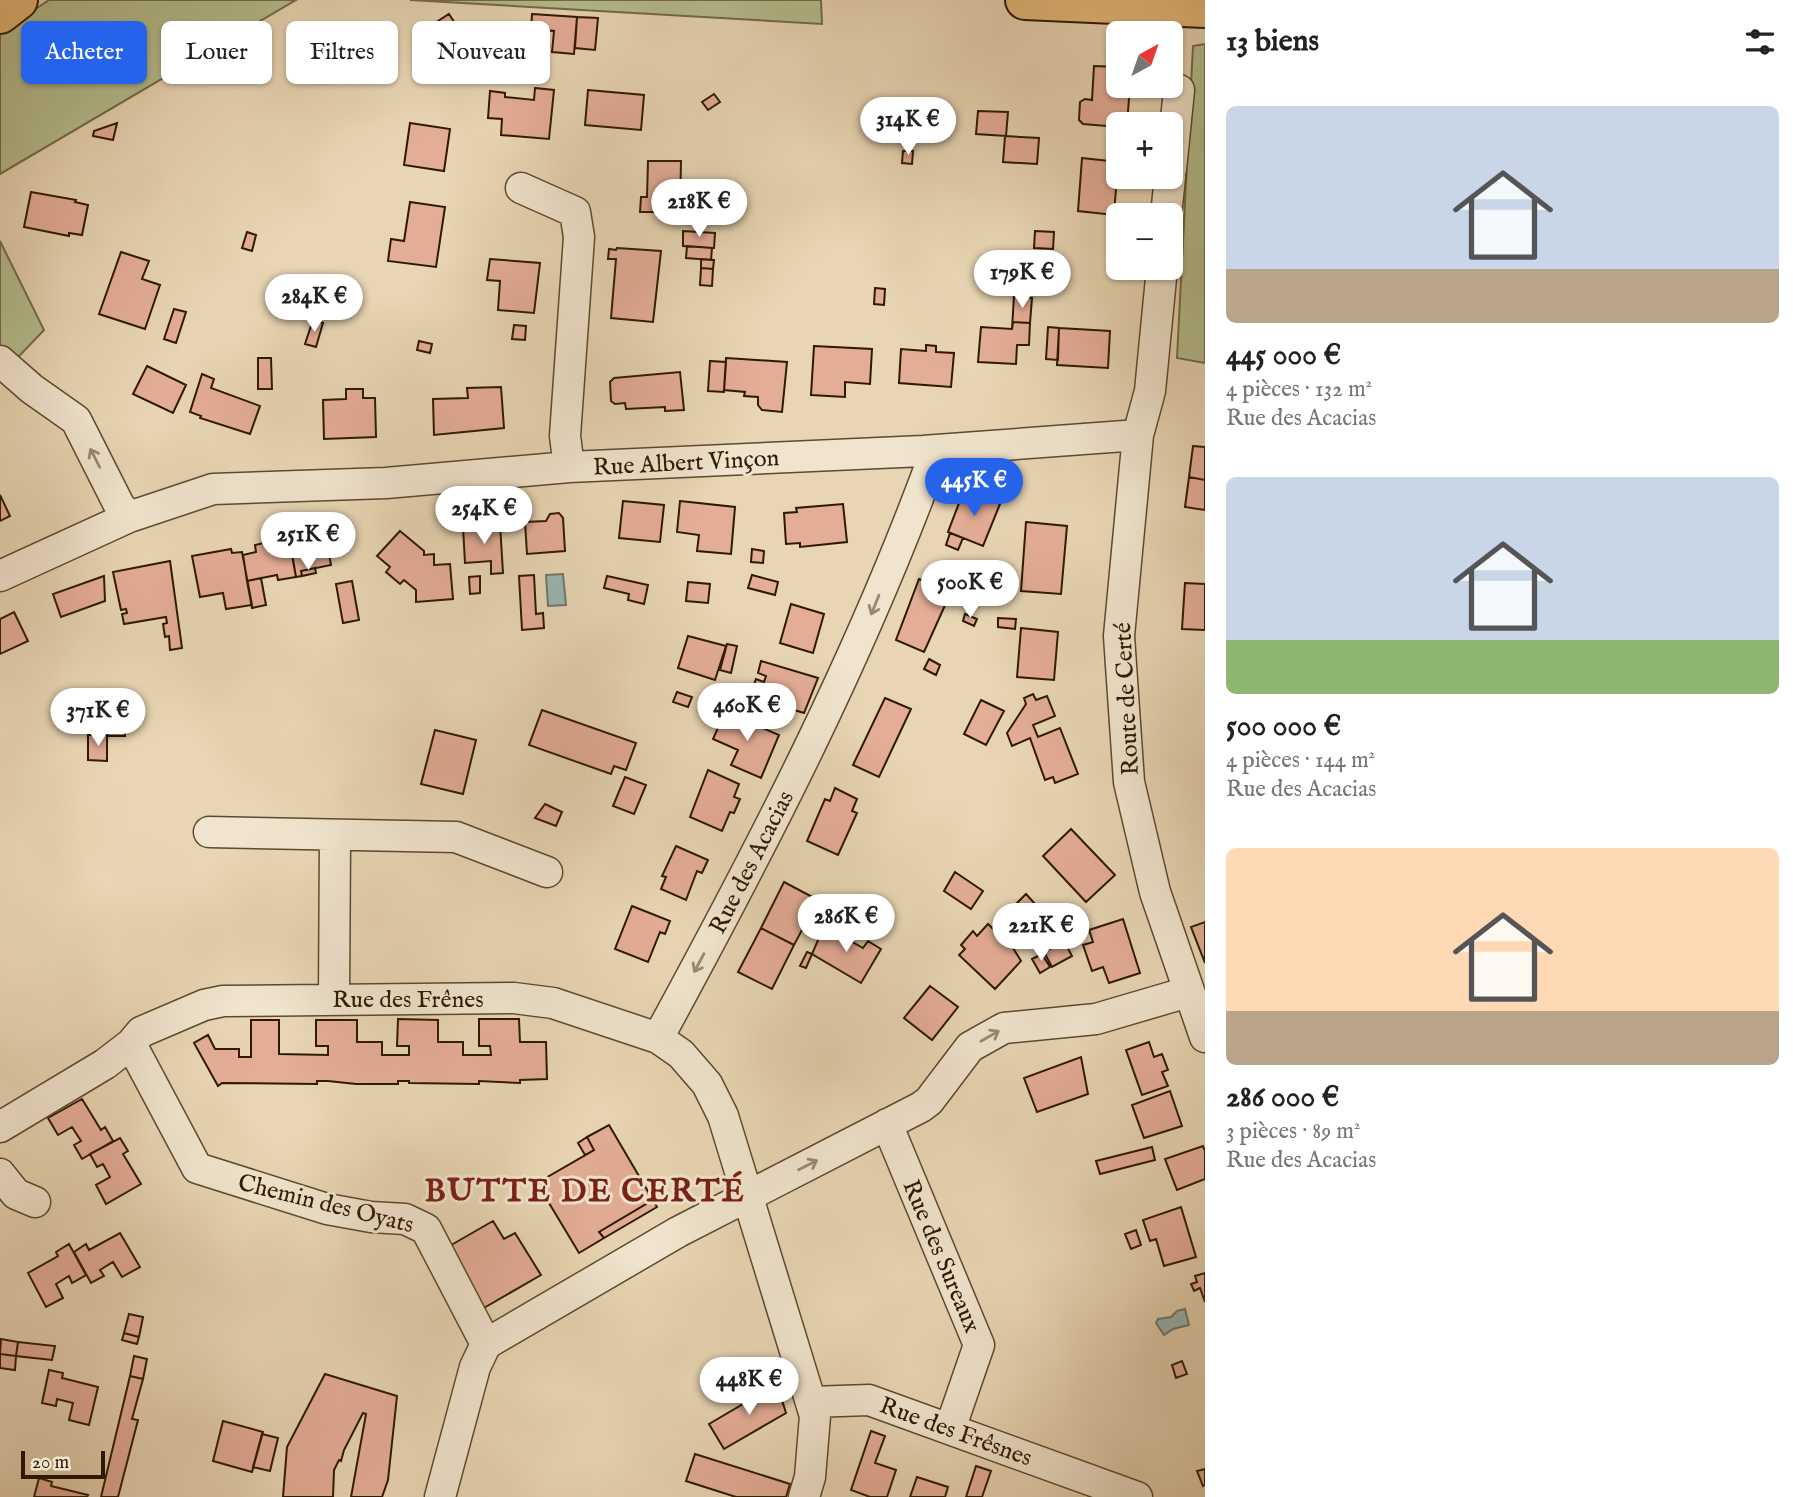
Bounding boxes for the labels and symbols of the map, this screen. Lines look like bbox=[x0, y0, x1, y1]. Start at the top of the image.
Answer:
north arrow bbox=[1106, 21, 1183, 98]
pin: 314K € bbox=[851, 97, 965, 157]
pin: 218K € bbox=[642, 180, 756, 239]
pin: 179K € bbox=[965, 250, 1079, 310]
pin: 284K € bbox=[257, 274, 371, 334]
street label: Rue Albert Vinçon bbox=[592, 443, 780, 484]
one-way arrow bbox=[88, 448, 101, 469]
pin: 445K € bbox=[917, 458, 1031, 518]
pin: 254K € bbox=[427, 486, 541, 546]
pin: 251K € bbox=[251, 512, 365, 572]
pin: 500K € bbox=[913, 560, 1027, 620]
one-way arrow bbox=[868, 594, 881, 615]
street label: Route de Certé bbox=[1108, 622, 1147, 776]
pin: 460K € bbox=[690, 684, 804, 743]
pin: 371K € bbox=[41, 688, 155, 748]
street label: Rue des Acacias bbox=[703, 786, 802, 940]
pin: 286K € bbox=[789, 894, 903, 954]
pin: 221K € bbox=[984, 904, 1098, 963]
one-way arrow bbox=[691, 952, 705, 972]
street label: Rue des Frênes bbox=[332, 985, 484, 1016]
one-way arrow bbox=[979, 1029, 999, 1043]
one-way arrow bbox=[797, 1158, 818, 1172]
street label: Chemin des Oyats bbox=[235, 1168, 417, 1241]
district label: BUTTE DE CERTÉ bbox=[424, 1170, 746, 1213]
street label: Rue des Sureaux bbox=[894, 1175, 987, 1338]
pin: 448K € bbox=[692, 1358, 806, 1417]
street label: Rue des Frêsnes bbox=[875, 1391, 1036, 1474]
scale bar bbox=[21, 1448, 105, 1480]

